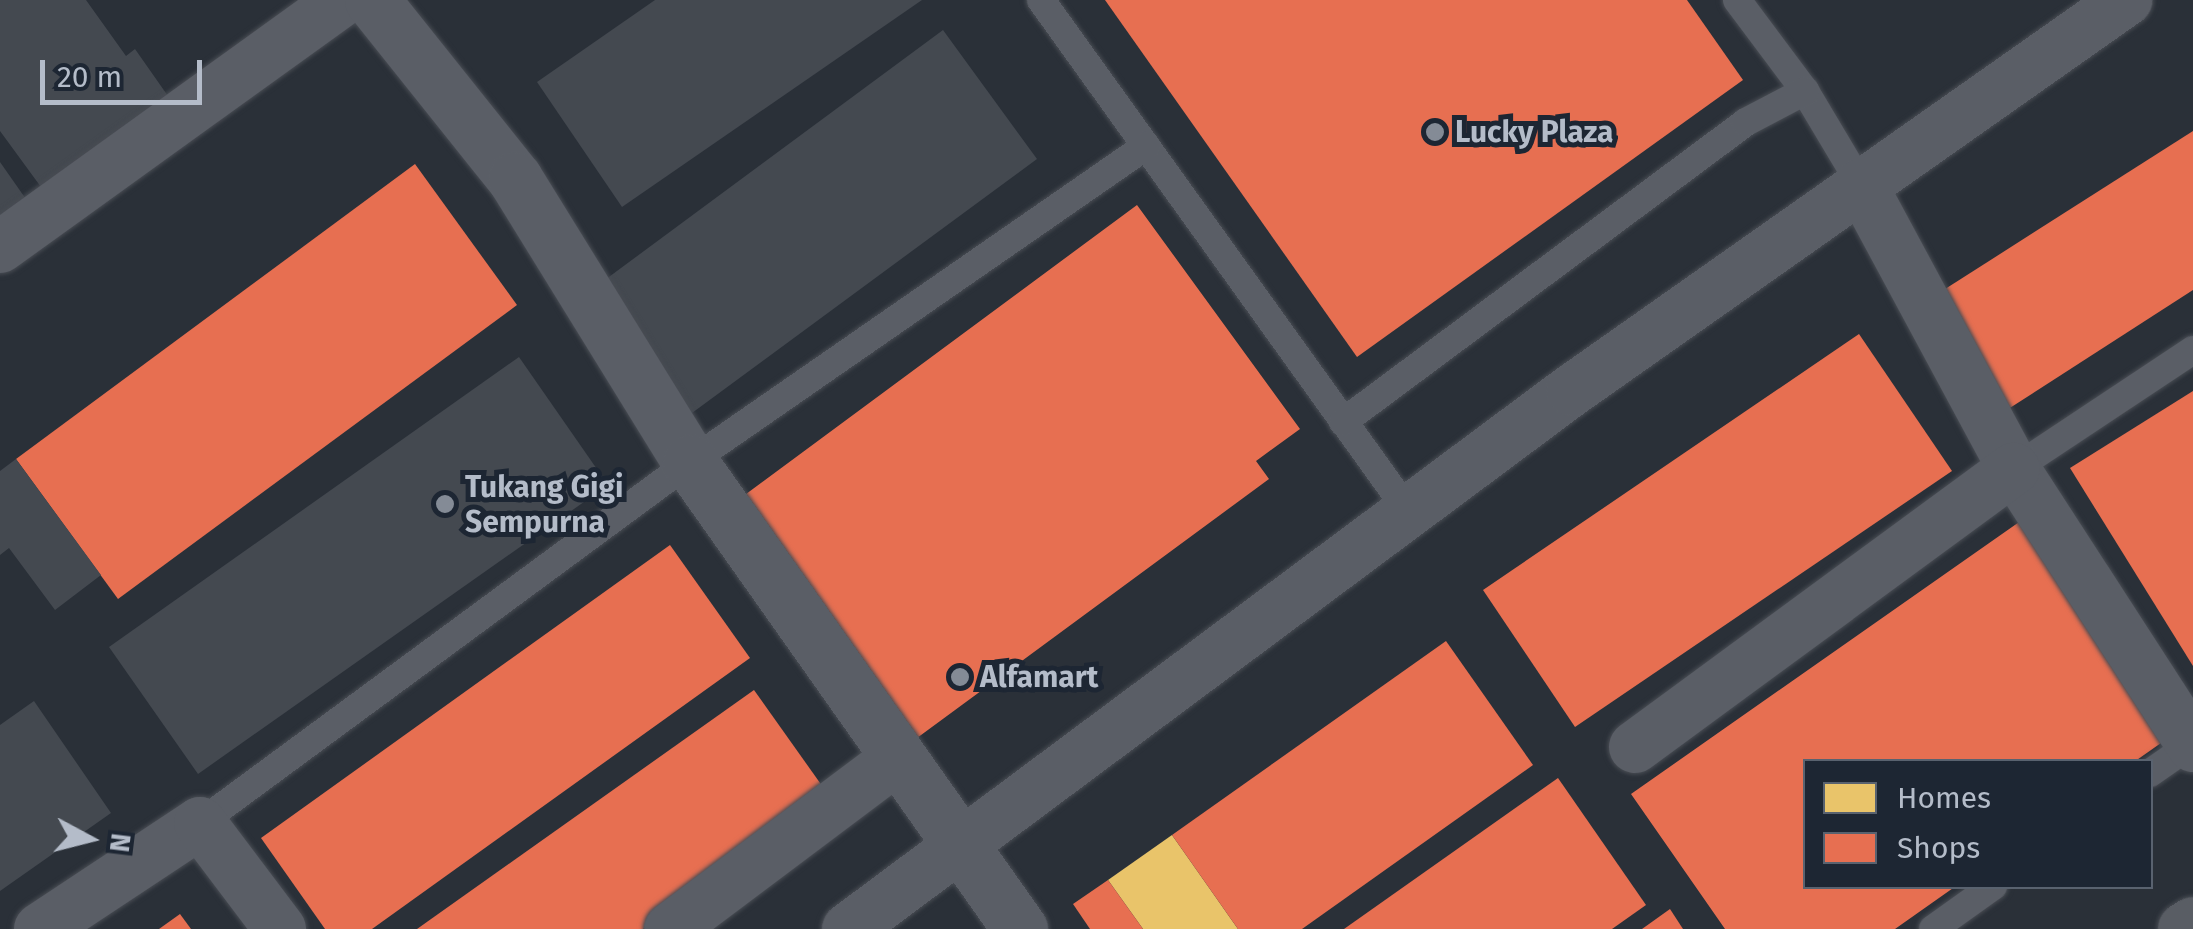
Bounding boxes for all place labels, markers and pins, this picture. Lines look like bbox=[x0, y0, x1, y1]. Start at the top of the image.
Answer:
place label: Lucky Plaza bbox=[1455, 114, 1613, 150]
marker: Lucky Plaza bbox=[1424, 121, 1446, 143]
place label: Tukang Gigi Sempurna bbox=[465, 469, 623, 540]
marker: Tukang Gigi Sempurna bbox=[434, 493, 456, 515]
place label: Alfamart bbox=[980, 659, 1098, 695]
marker: Alfamart bbox=[949, 666, 971, 688]

